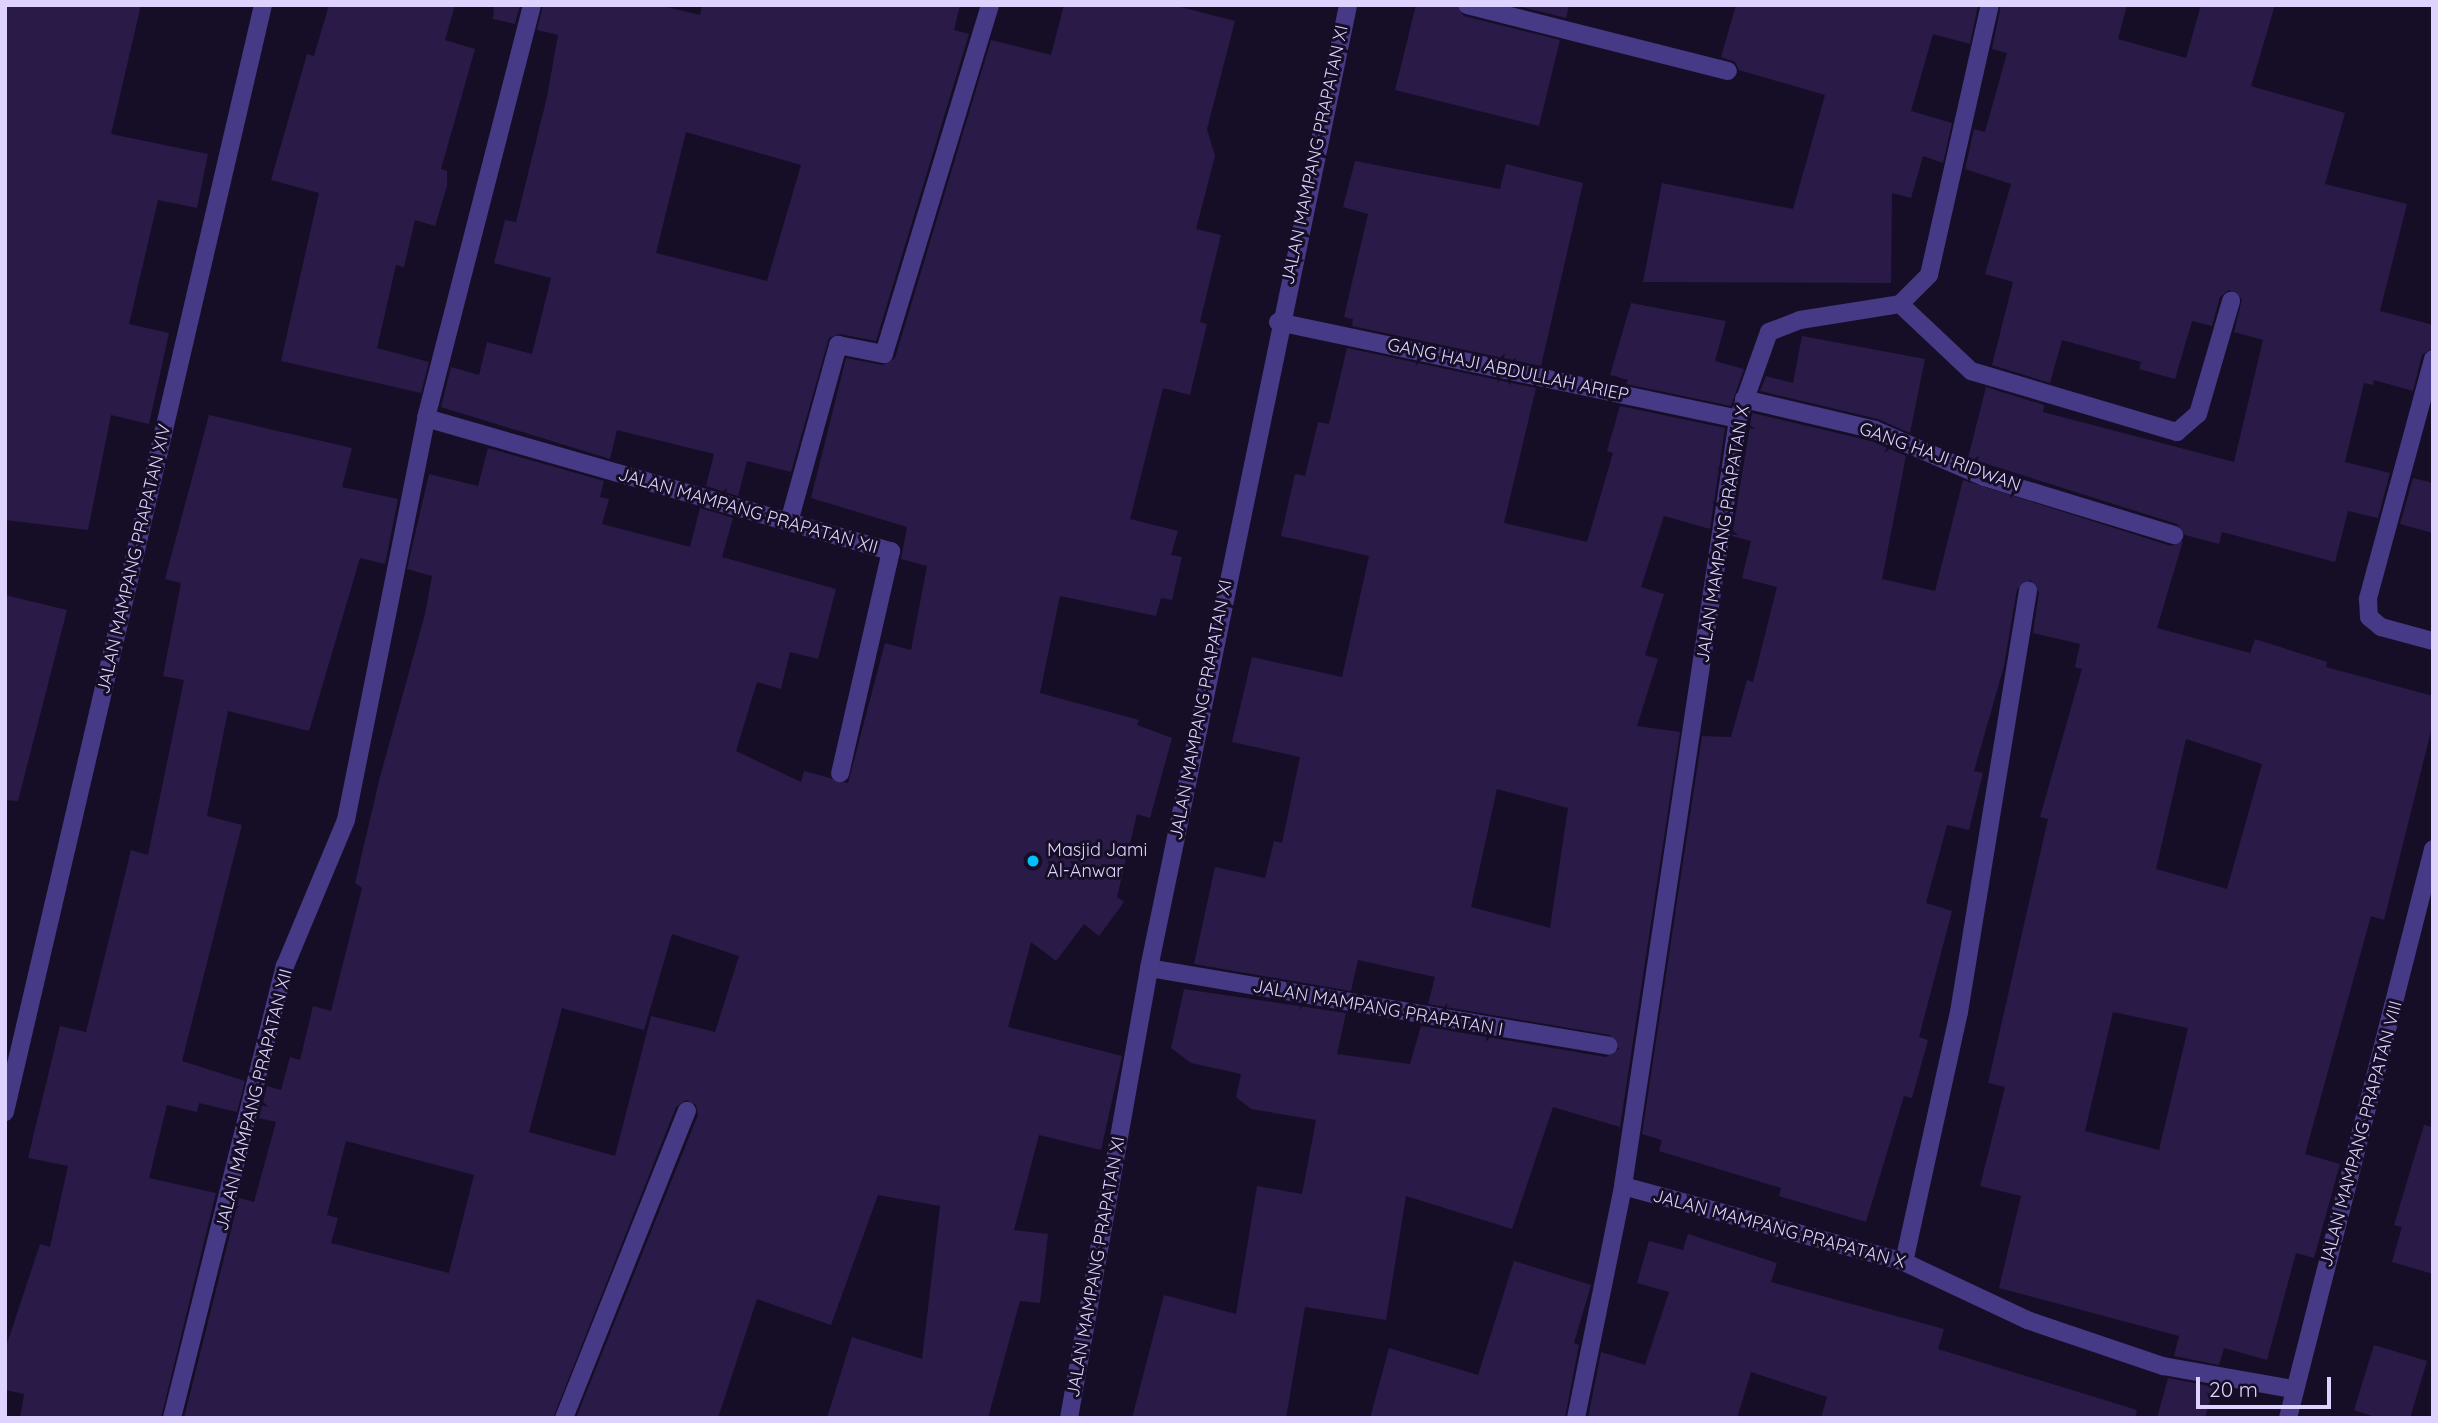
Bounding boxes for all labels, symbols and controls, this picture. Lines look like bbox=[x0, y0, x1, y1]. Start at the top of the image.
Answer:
street label: JALAN MAMPANG PRAPATAN XI bbox=[1277, 23, 1353, 287]
street label: GANG HAJI ABDULLAH ARIEP bbox=[1385, 334, 1631, 406]
street label: JALAN MAMPANG PRAPATAN X bbox=[1692, 404, 1754, 664]
street label: GANG HAJI RIDWAN bbox=[1856, 418, 2024, 496]
street label: JALAN MAMPANG PRAPATAN XIV bbox=[92, 422, 176, 696]
street label: JALAN MAMPANG PRAPATAN XII bbox=[616, 464, 880, 558]
street label: JALAN MAMPANG PRAPATAN XI bbox=[1165, 578, 1237, 842]
place label: Masjid Jami Al-Anwar bbox=[1047, 840, 1147, 882]
marker: Masjid Jami Al-Anwar bbox=[1025, 853, 1041, 869]
street label: JALAN MAMPANG PRAPATAN XII bbox=[211, 967, 297, 1233]
street label: JALAN MAMPANG PRAPATAN I bbox=[1251, 975, 1505, 1041]
street label: JALAN MAMPANG PRAPATAN VIII bbox=[2315, 998, 2407, 1270]
street label: JALAN MAMPANG PRAPATAN XI bbox=[1062, 1135, 1130, 1399]
street label: JALAN MAMPANG PRAPATAN X bbox=[1651, 1185, 1907, 1273]
scale bar bbox=[2200, 1364, 2335, 1408]
text: 20 m bbox=[2209, 1376, 2258, 1402]

